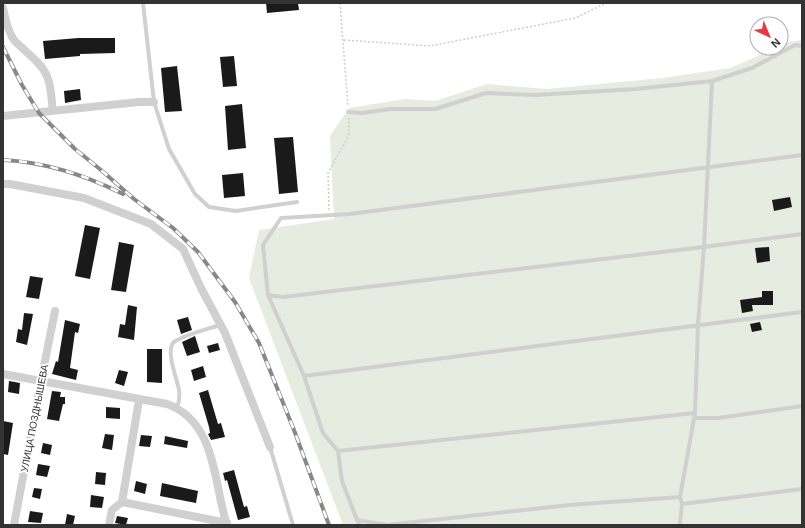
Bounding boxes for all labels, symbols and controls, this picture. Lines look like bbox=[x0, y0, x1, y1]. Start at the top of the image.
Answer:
north arrow bbox=[749, 16, 789, 56]
text: N bbox=[769, 36, 783, 50]
street label: УЛИЦА ПОЗДНЫШЕВА bbox=[19, 363, 50, 473]

